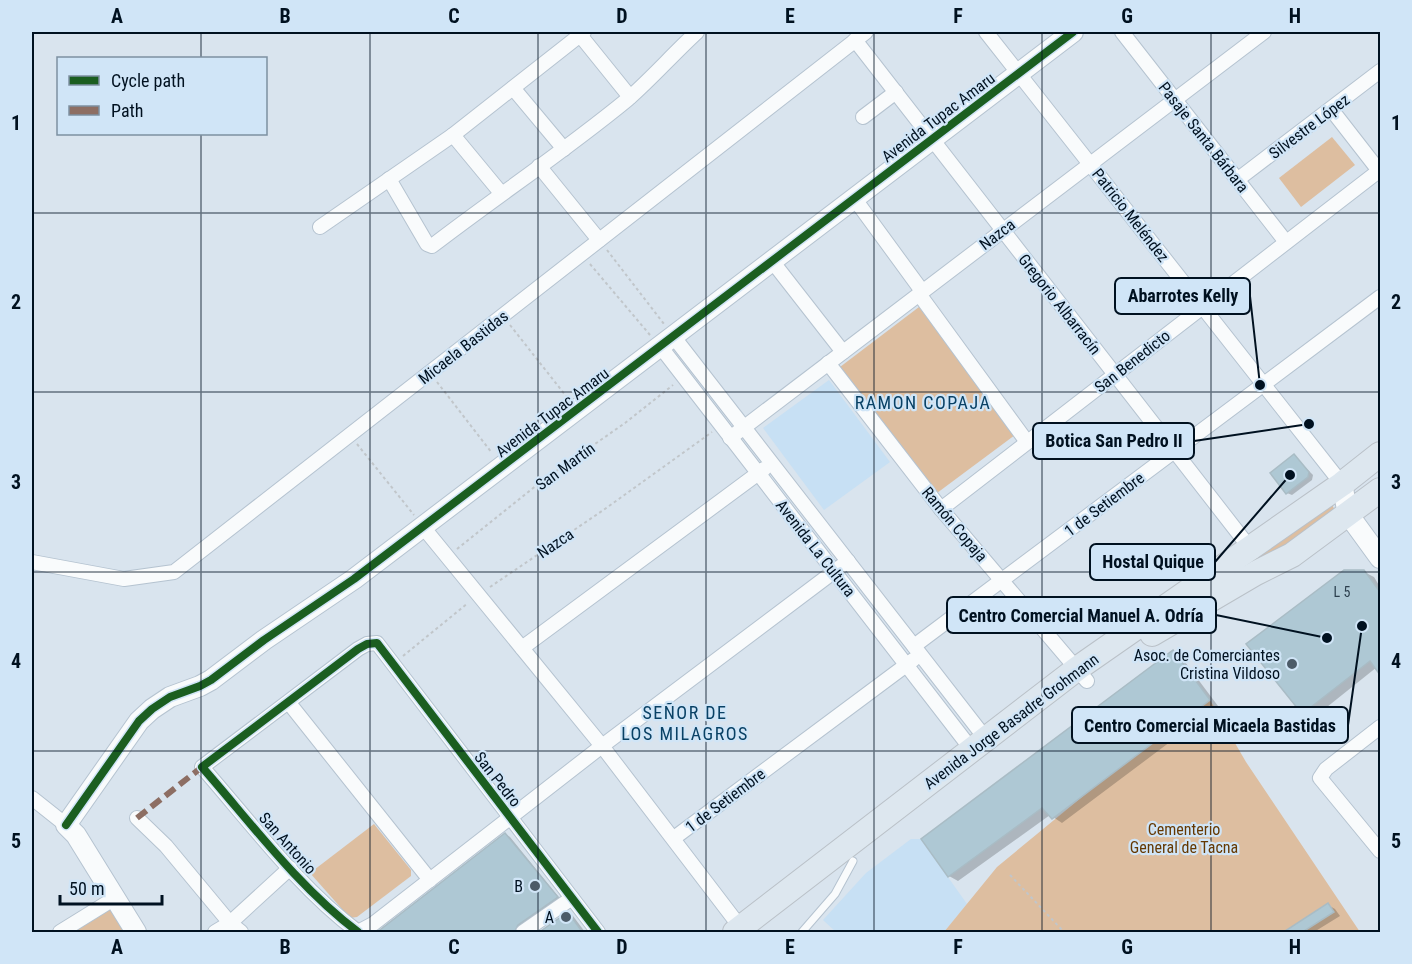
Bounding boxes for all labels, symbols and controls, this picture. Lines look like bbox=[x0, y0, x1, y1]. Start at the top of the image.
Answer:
text: A bbox=[111, 4, 123, 28]
text: B bbox=[279, 4, 291, 28]
text: C bbox=[448, 4, 460, 28]
text: D bbox=[616, 4, 628, 28]
text: E bbox=[785, 4, 795, 28]
text: F bbox=[953, 4, 963, 28]
text: G bbox=[1121, 4, 1133, 28]
text: H bbox=[1289, 4, 1301, 28]
legend bbox=[57, 57, 267, 135]
street label: Avenida Tupac Amaru bbox=[878, 69, 999, 166]
text: Cycle path bbox=[111, 70, 185, 91]
street label: Pasaje Santa Bárbara bbox=[1155, 78, 1253, 196]
street label: Silvestre López bbox=[1265, 90, 1353, 163]
text: Path bbox=[111, 100, 144, 121]
text: 1 bbox=[11, 111, 21, 135]
text: 1 bbox=[1391, 111, 1401, 135]
street label: Patricio Meléndez bbox=[1088, 165, 1173, 266]
street label: Nazca bbox=[976, 215, 1019, 254]
street label: Gregorio Albarracín bbox=[1014, 250, 1105, 358]
callout: Abarrotes Kelly bbox=[1115, 278, 1250, 314]
text: Abarrotes Kelly bbox=[1128, 285, 1238, 306]
text: 2 bbox=[11, 290, 21, 314]
text: 2 bbox=[1391, 290, 1401, 314]
street label: Micaela Bastidas bbox=[415, 307, 512, 388]
street label: San Benedicto bbox=[1091, 326, 1174, 397]
street label: Avenida Tupac Amaru bbox=[492, 364, 613, 461]
district label: RAMON COPAJA bbox=[855, 392, 991, 413]
callout: Botica San Pedro II bbox=[1033, 423, 1194, 459]
text: Botica San Pedro II bbox=[1045, 430, 1183, 451]
street label: San Martín bbox=[532, 439, 599, 494]
street label: 1 de Setiembre bbox=[1061, 468, 1148, 540]
text: 3 bbox=[11, 470, 21, 494]
text: 3 bbox=[1391, 470, 1401, 494]
street label: Ramón Copaja bbox=[918, 483, 991, 565]
street label: Avenida La Cultura bbox=[772, 496, 859, 601]
street label: Nazca bbox=[534, 524, 577, 562]
callout: Hostal Quique bbox=[1090, 544, 1215, 580]
text: Hostal Quique bbox=[1102, 551, 1204, 572]
house number: L 5 bbox=[1334, 584, 1350, 600]
callout: Centro Comercial Manuel A. Odría bbox=[947, 597, 1216, 633]
text: Centro Comercial Manuel A. Odría bbox=[958, 605, 1204, 626]
place label: Asoc. de Comerciantes Cristina Vildoso bbox=[1134, 646, 1280, 683]
text: 4 bbox=[11, 649, 21, 673]
text: 4 bbox=[1391, 649, 1401, 673]
street label: Avenida Jorge Basadre Grohmann bbox=[920, 650, 1102, 793]
marker: Asoc. de Comerciantes Cristina Vildoso bbox=[1285, 657, 1299, 671]
district label: SEÑOR DE LOS MILAGROS bbox=[621, 702, 749, 744]
callout: Centro Comercial Micaela Bastidas bbox=[1072, 707, 1348, 743]
text: Centro Comercial Micaela Bastidas bbox=[1084, 715, 1336, 736]
street label: San Pedro bbox=[470, 748, 525, 811]
street label: 1 de Setiembre bbox=[682, 764, 769, 836]
street label: San Antonio bbox=[255, 809, 320, 878]
park label: Cementerio General de Tacna bbox=[1130, 820, 1238, 857]
text: 5 bbox=[11, 829, 21, 853]
text: 5 bbox=[1391, 829, 1401, 853]
scale bar bbox=[60, 868, 162, 906]
place label: B bbox=[514, 877, 523, 896]
text: 50 m bbox=[69, 878, 104, 899]
marker: B bbox=[528, 879, 542, 893]
place label: A bbox=[545, 908, 554, 927]
marker: A bbox=[559, 910, 573, 924]
text: A bbox=[111, 935, 123, 959]
text: B bbox=[279, 935, 291, 959]
text: C bbox=[448, 935, 460, 959]
text: D bbox=[616, 935, 628, 959]
text: E bbox=[785, 935, 795, 959]
text: F bbox=[953, 935, 963, 959]
text: G bbox=[1121, 935, 1133, 959]
text: H bbox=[1289, 935, 1301, 959]

